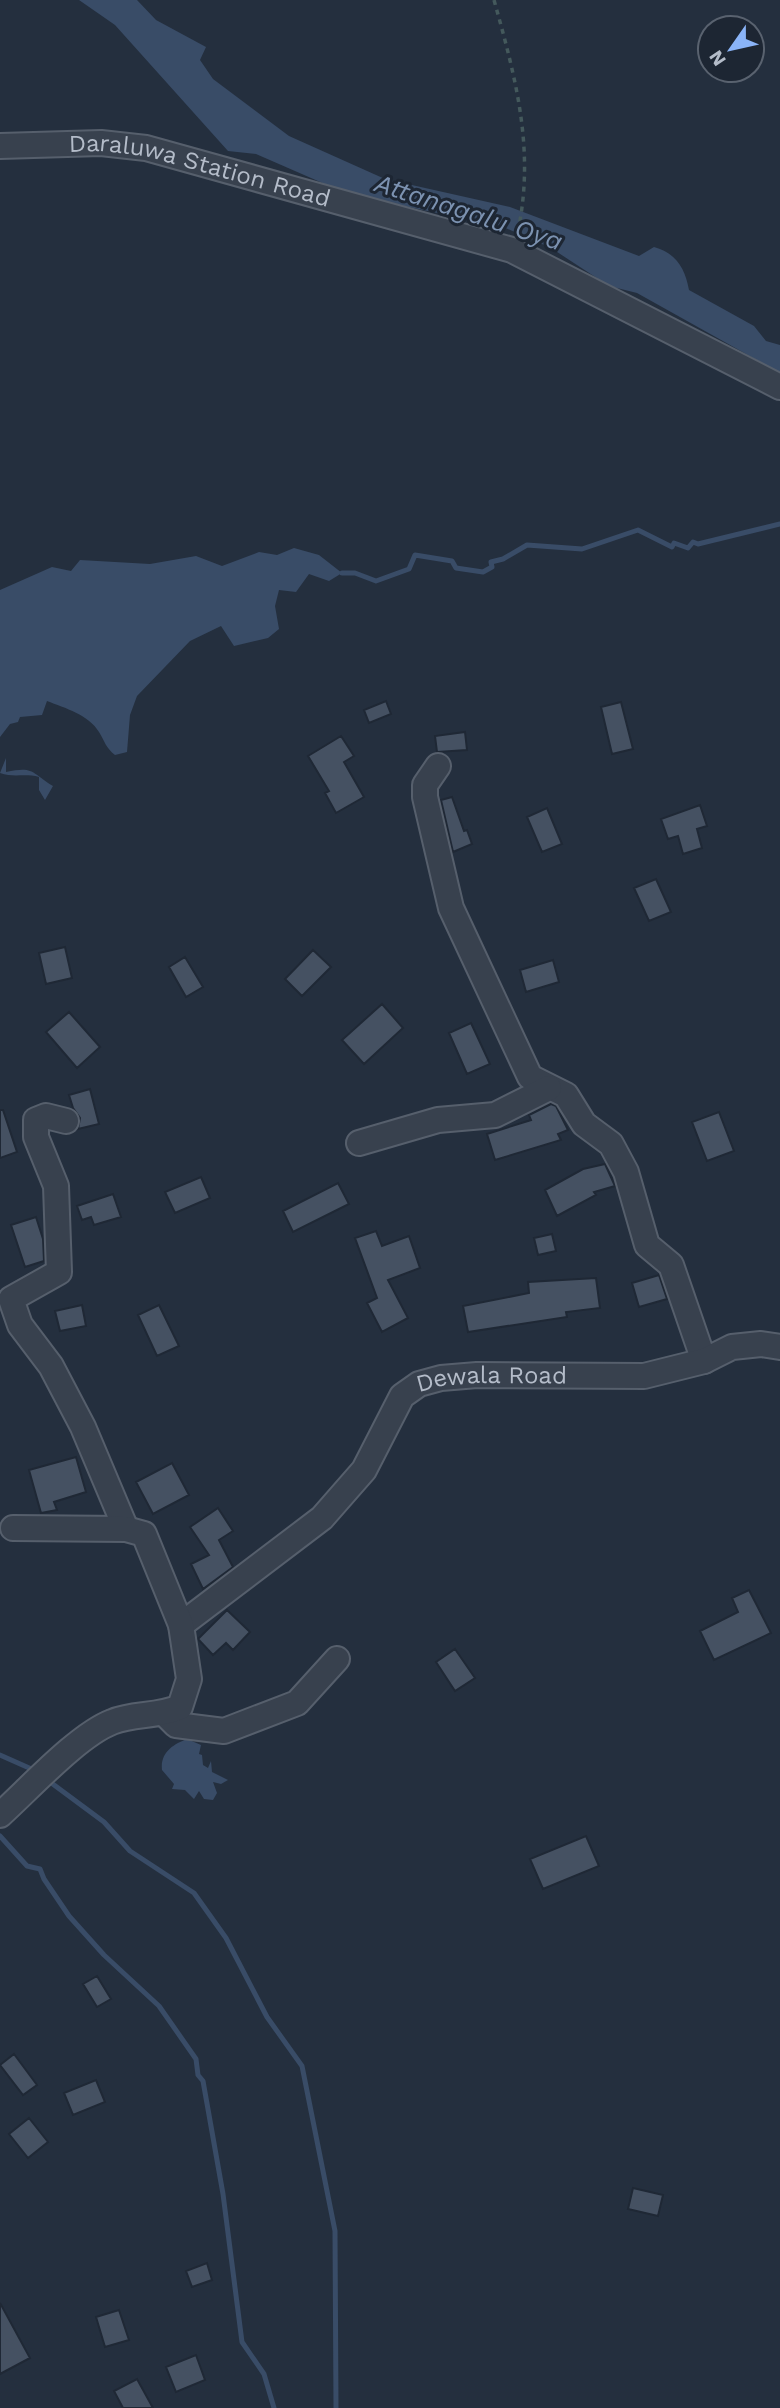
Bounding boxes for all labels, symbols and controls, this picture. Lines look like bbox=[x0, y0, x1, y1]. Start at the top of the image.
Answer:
north arrow bbox=[696, 14, 766, 84]
text: N bbox=[704, 46, 731, 70]
street label: Daraluwa Station Road bbox=[68, 129, 334, 213]
water label: Attanagalu Oya bbox=[371, 167, 567, 256]
street label: Dewala Road bbox=[413, 1361, 567, 1398]

